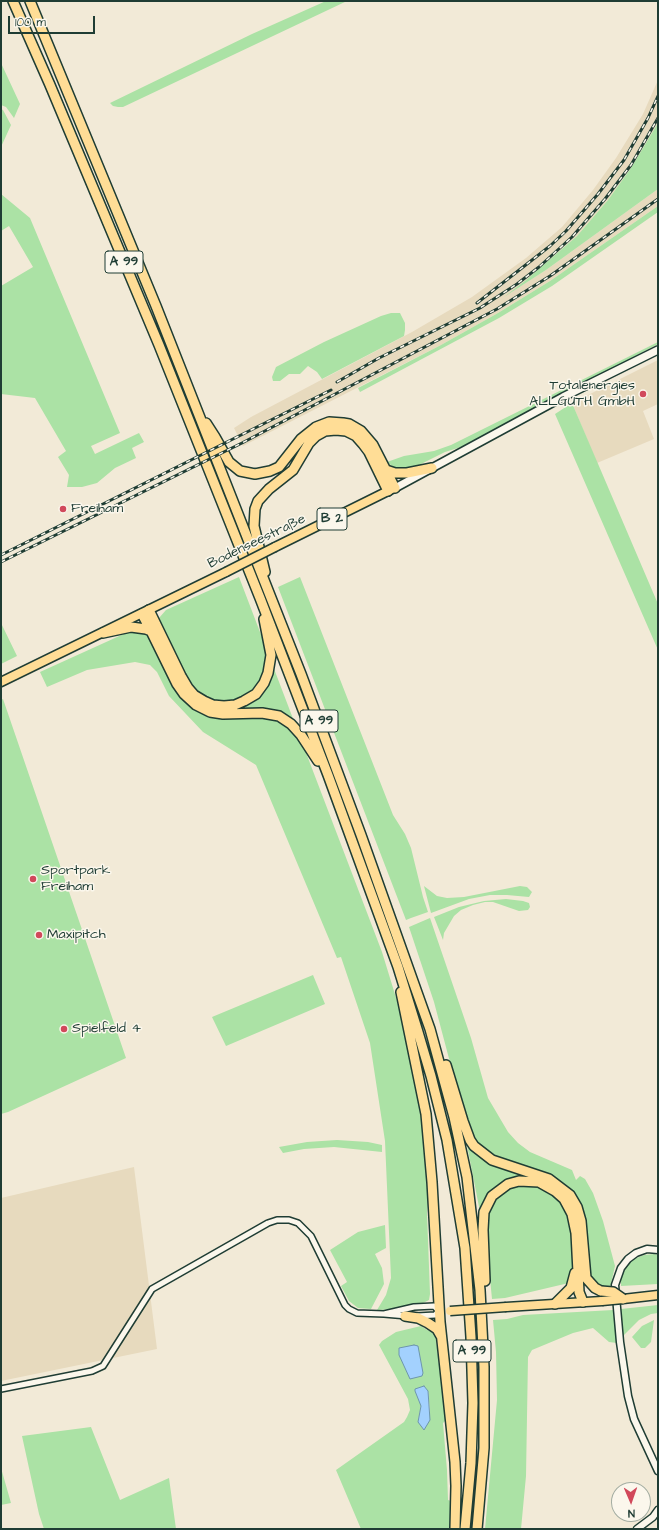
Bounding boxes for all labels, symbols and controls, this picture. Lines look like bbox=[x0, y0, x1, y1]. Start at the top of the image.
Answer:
scale bar bbox=[10, 8, 97, 34]
text: 100 m bbox=[15, 14, 46, 31]
road number: A 99 bbox=[105, 251, 143, 273]
place label: Totalenergies ALLGUTH GmbH bbox=[529, 378, 635, 410]
marker: Totalenergies ALLGUTH GmbH bbox=[638, 389, 648, 399]
place label: Freiham bbox=[71, 501, 123, 517]
marker: Freiham bbox=[58, 504, 68, 514]
road number: B 2 bbox=[317, 508, 347, 530]
street label: Bodenseestraße bbox=[205, 511, 309, 573]
road number: A 99 bbox=[300, 710, 338, 732]
place label: Sportpark Freiham bbox=[41, 863, 110, 896]
marker: Sportpark Freiham bbox=[28, 874, 38, 884]
place label: Maxipitch bbox=[47, 927, 106, 943]
marker: Maxipitch bbox=[34, 930, 44, 940]
place label: Spielfeld 4 bbox=[72, 1021, 141, 1037]
marker: Spielfeld 4 bbox=[59, 1024, 69, 1034]
road number: A 99 bbox=[453, 1340, 491, 1362]
north arrow bbox=[611, 1482, 651, 1522]
text: N bbox=[628, 1506, 635, 1521]

